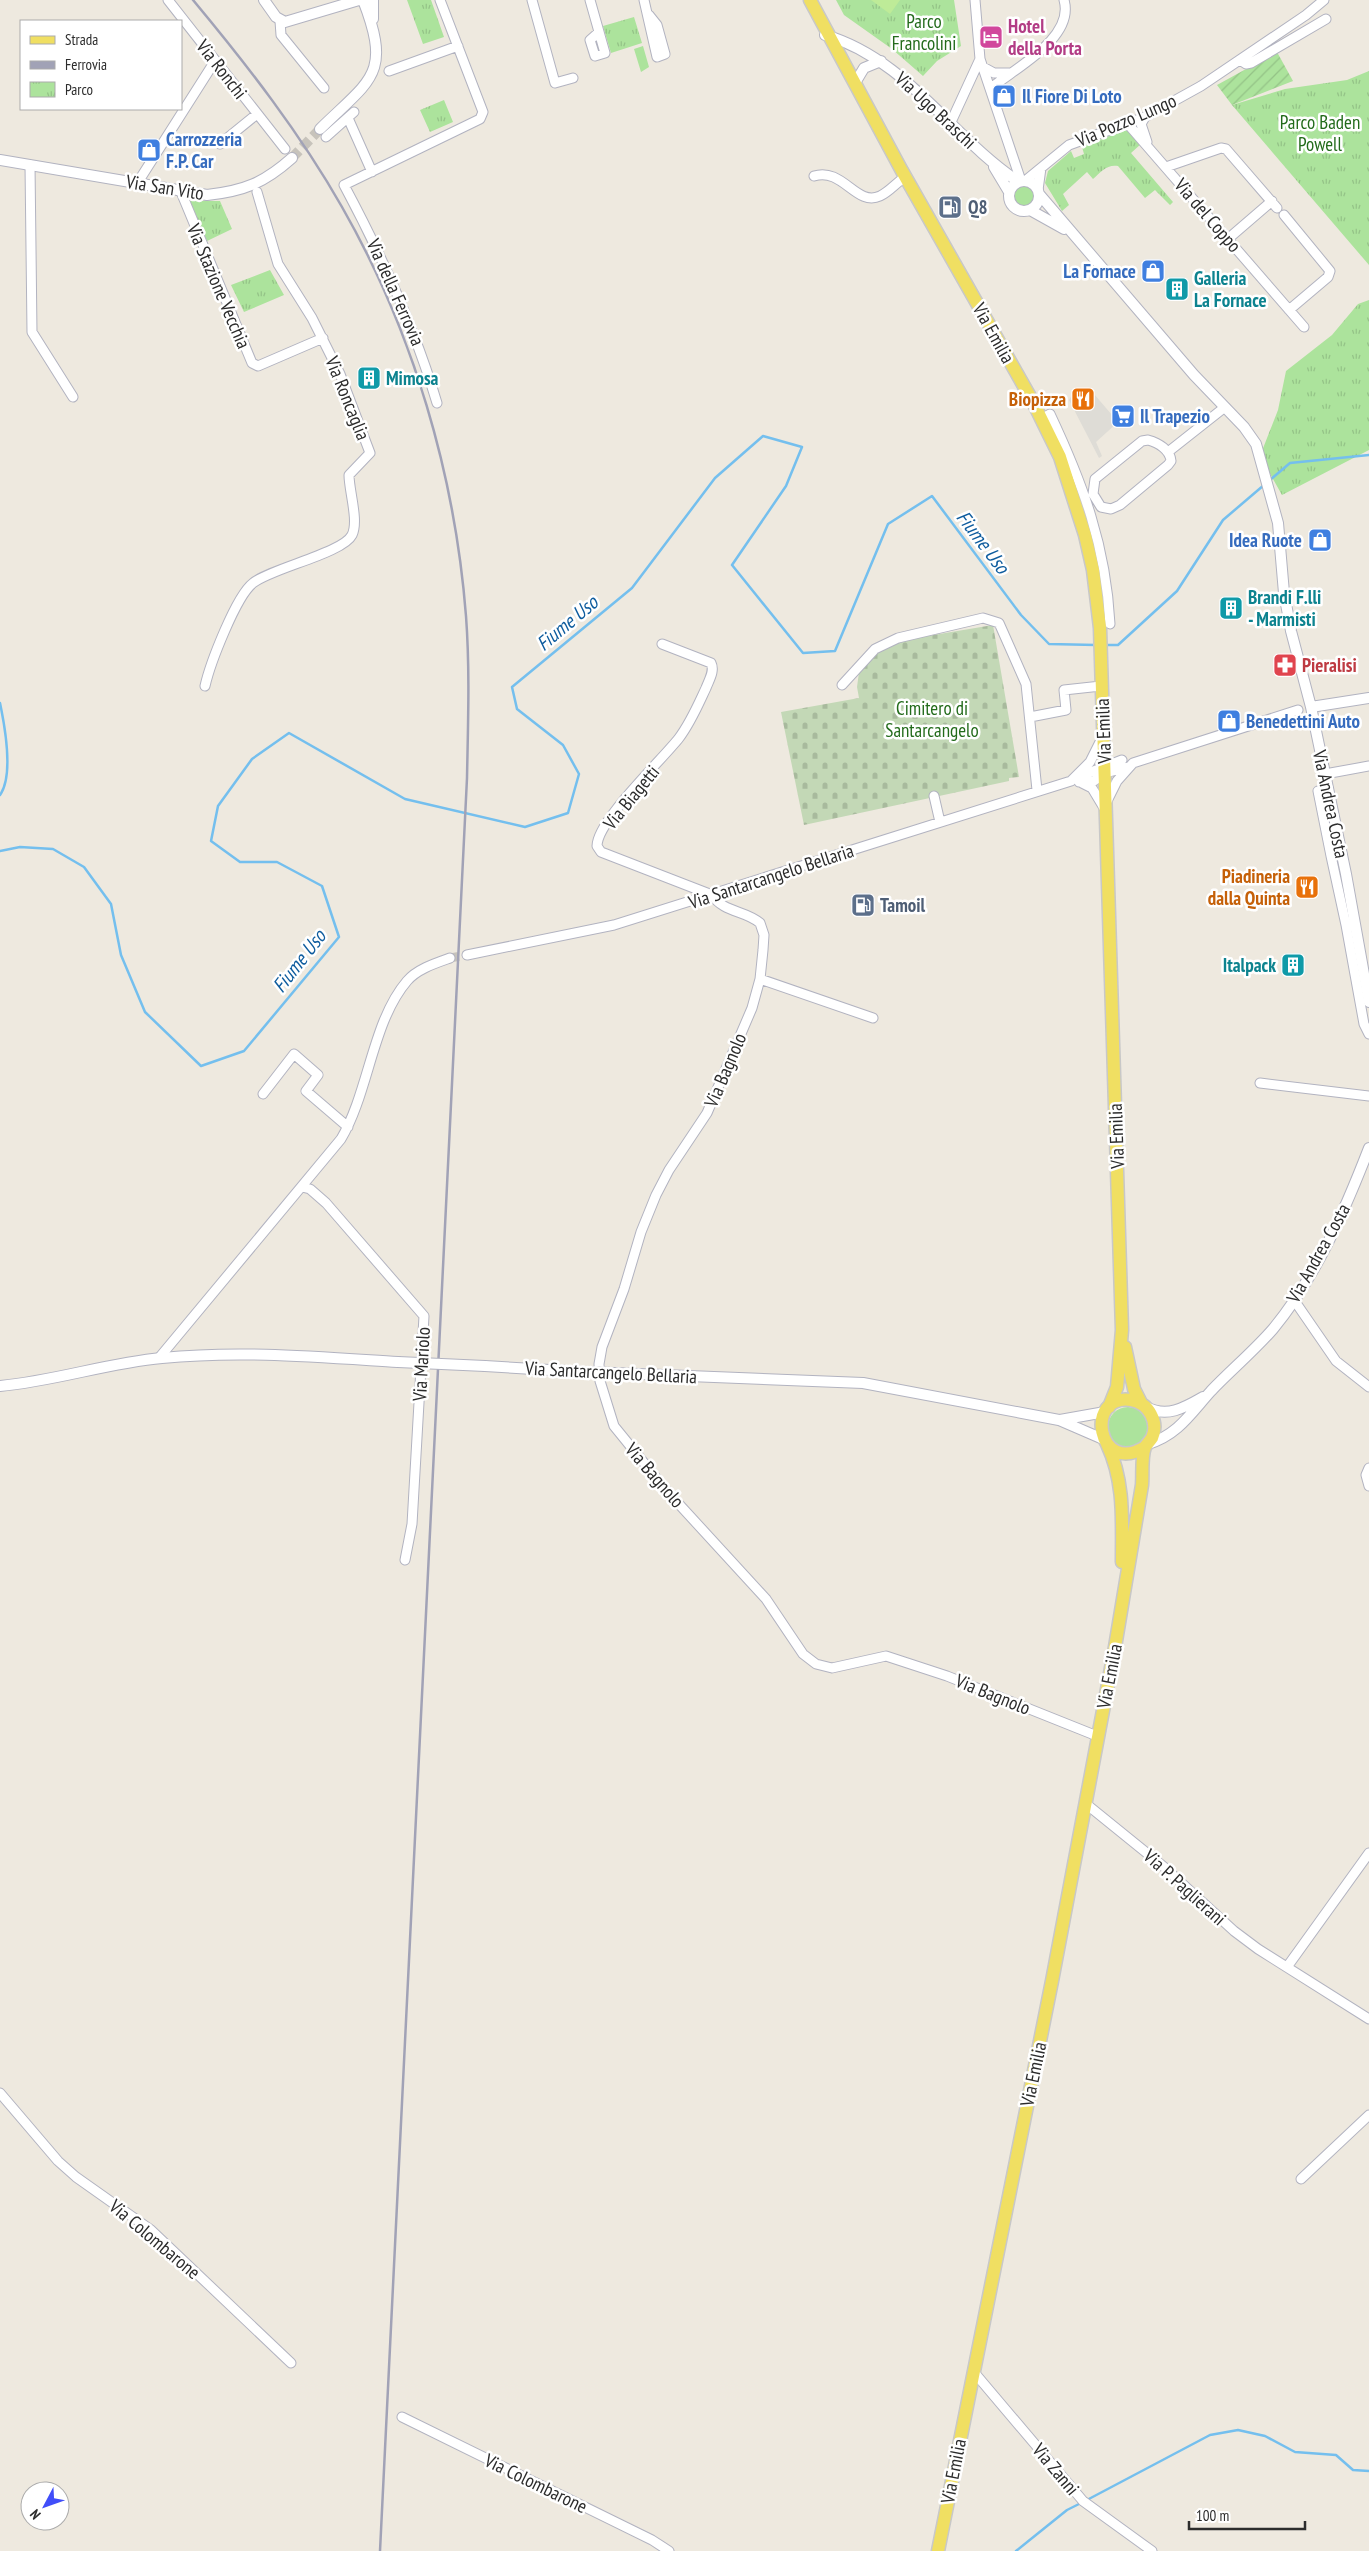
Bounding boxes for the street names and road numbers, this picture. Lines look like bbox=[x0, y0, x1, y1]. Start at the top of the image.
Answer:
street label: Via Ronchi bbox=[191, 34, 253, 103]
street label: Via Ugo Braschi bbox=[890, 66, 982, 154]
street label: Via Pozzo Lungo bbox=[1071, 88, 1180, 152]
street label: Via San Vito bbox=[123, 169, 206, 205]
street label: Via del Coppo bbox=[1169, 172, 1247, 257]
street label: Via Stazione Vecchia bbox=[182, 219, 256, 352]
street label: Via della Ferrovia bbox=[361, 234, 430, 349]
street label: Via Emilia bbox=[967, 298, 1020, 367]
street label: Via Roncaglia bbox=[320, 352, 376, 443]
street label: Via Emilia bbox=[1090, 698, 1116, 765]
street label: Via Andrea Costa bbox=[1308, 747, 1354, 860]
street label: Via Biagetti bbox=[597, 760, 664, 835]
street label: Via Santarcangelo Bellaria bbox=[684, 838, 857, 914]
street label: Via Bagnolo bbox=[698, 1029, 751, 1112]
street label: Via Emilia bbox=[1103, 1103, 1129, 1170]
street label: Via Andrea Costa bbox=[1280, 1199, 1355, 1308]
street label: Via Mariolo bbox=[407, 1326, 435, 1403]
street label: Via Santarcangelo Bellaria bbox=[523, 1355, 698, 1388]
street label: Via Bagnolo bbox=[620, 1437, 690, 1512]
street label: Via Emilia bbox=[1091, 1642, 1127, 1711]
street label: Via Bagnolo bbox=[951, 1668, 1034, 1720]
street label: Via P. Paglierani bbox=[1138, 1843, 1231, 1930]
street label: Via Emilia bbox=[1014, 2040, 1052, 2109]
street label: Via Colombarone bbox=[104, 2193, 205, 2284]
street label: Via Emilia bbox=[935, 2437, 971, 2506]
street label: Via Zanni bbox=[1027, 2437, 1085, 2500]
street label: Via Colombarone bbox=[480, 2447, 591, 2518]

